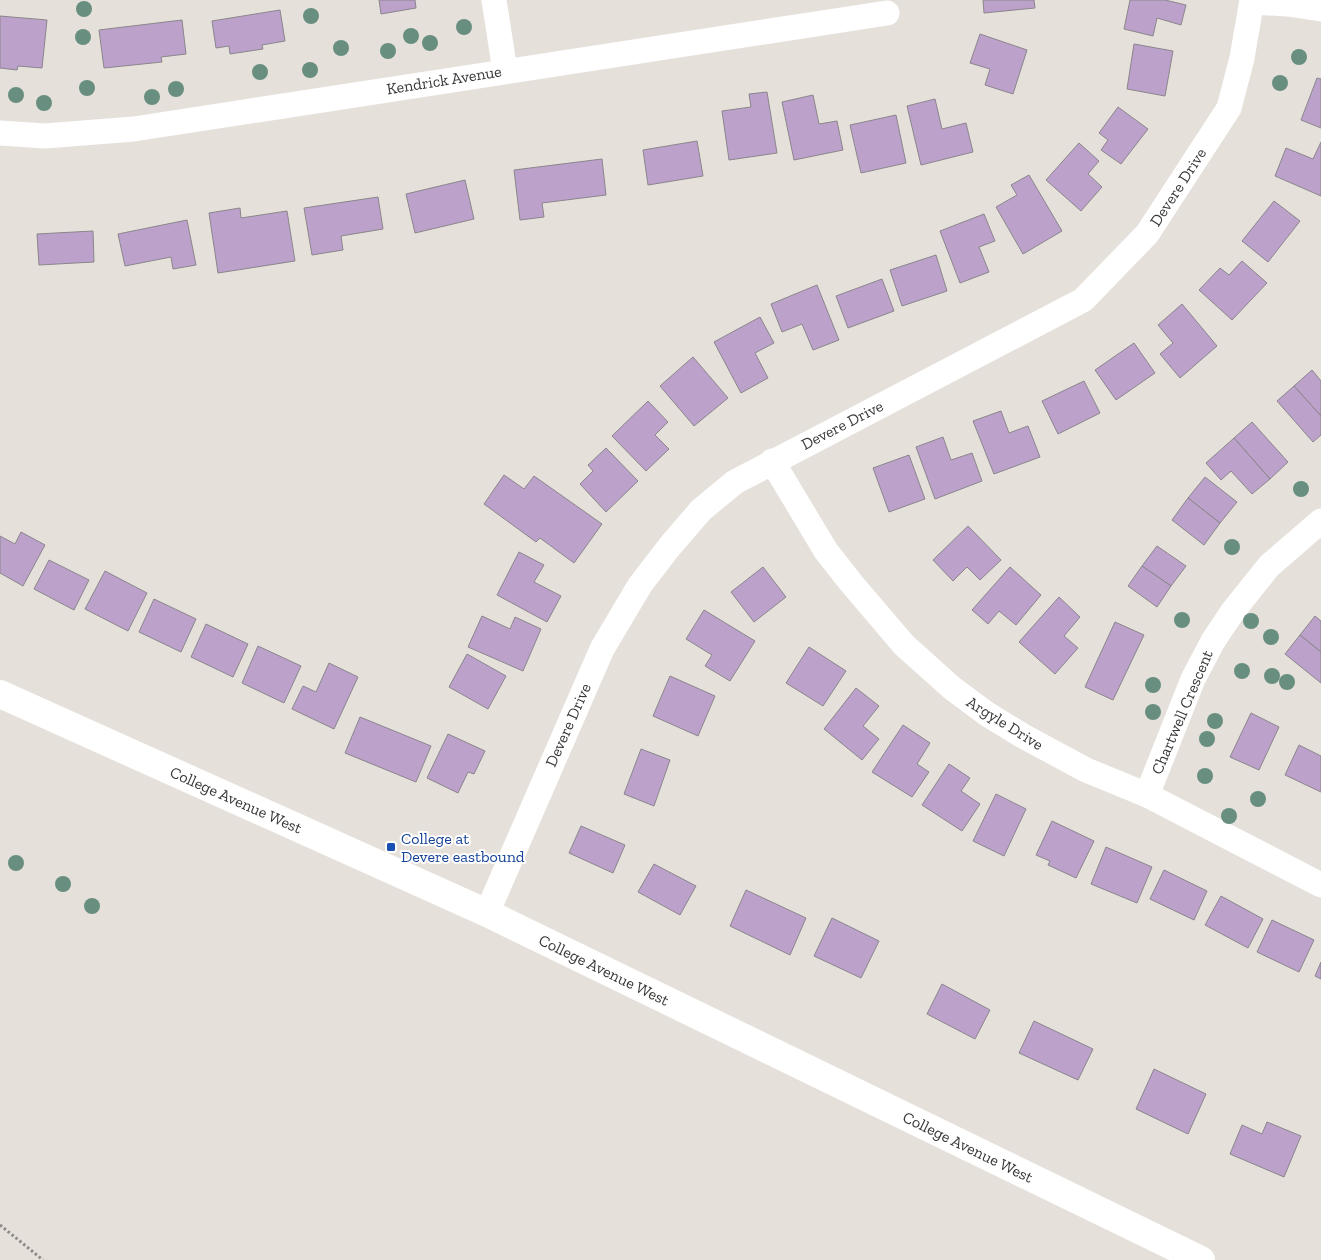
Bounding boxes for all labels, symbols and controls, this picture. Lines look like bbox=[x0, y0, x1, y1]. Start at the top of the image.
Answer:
street label: Kendrick Avenue bbox=[385, 62, 503, 98]
street label: Devere Drive bbox=[1146, 144, 1210, 230]
street label: Devere Drive bbox=[798, 396, 886, 454]
street label: Chartwell Crescent bbox=[1147, 647, 1217, 777]
street label: Devere Drive bbox=[541, 680, 595, 770]
street label: Argyle Drive bbox=[963, 692, 1047, 754]
street label: College Avenue West bbox=[167, 762, 305, 838]
place label: College at Devere eastbound bbox=[401, 829, 525, 866]
marker: College at Devere eastbound bbox=[385, 841, 397, 853]
street label: College Avenue West bbox=[536, 930, 672, 1010]
street label: College Avenue West bbox=[900, 1107, 1036, 1187]

